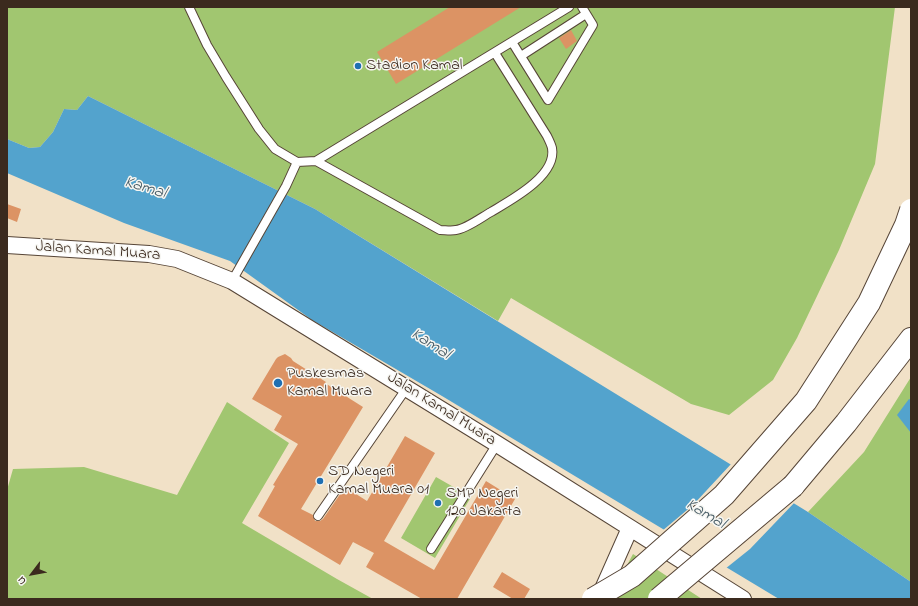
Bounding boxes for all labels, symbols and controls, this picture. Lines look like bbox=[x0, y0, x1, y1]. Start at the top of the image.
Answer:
place label: Stadion Kamal bbox=[366, 56, 463, 76]
marker: Stadion Kamal bbox=[353, 61, 363, 71]
water label: Kamal bbox=[122, 173, 168, 205]
street label: Jalan Kamal Muara bbox=[35, 238, 161, 266]
water label: Kamal bbox=[407, 325, 453, 365]
place label: Puskesmas Kamal Muara bbox=[287, 364, 372, 402]
street label: Jalan Kamal Muara bbox=[383, 369, 499, 451]
marker: Puskesmas Kamal Muara bbox=[272, 377, 284, 389]
place label: SD Negeri Kamal Muara 01 bbox=[328, 462, 429, 500]
marker: SD Negeri Kamal Muara 01 bbox=[315, 476, 325, 486]
place label: SMP Negeri 120 Jakarta bbox=[446, 484, 521, 522]
water label: Kamal bbox=[681, 495, 729, 535]
marker: SMP Negeri 120 Jakarta bbox=[433, 498, 443, 508]
north arrow bbox=[12, 554, 52, 594]
text: U bbox=[13, 573, 30, 588]

